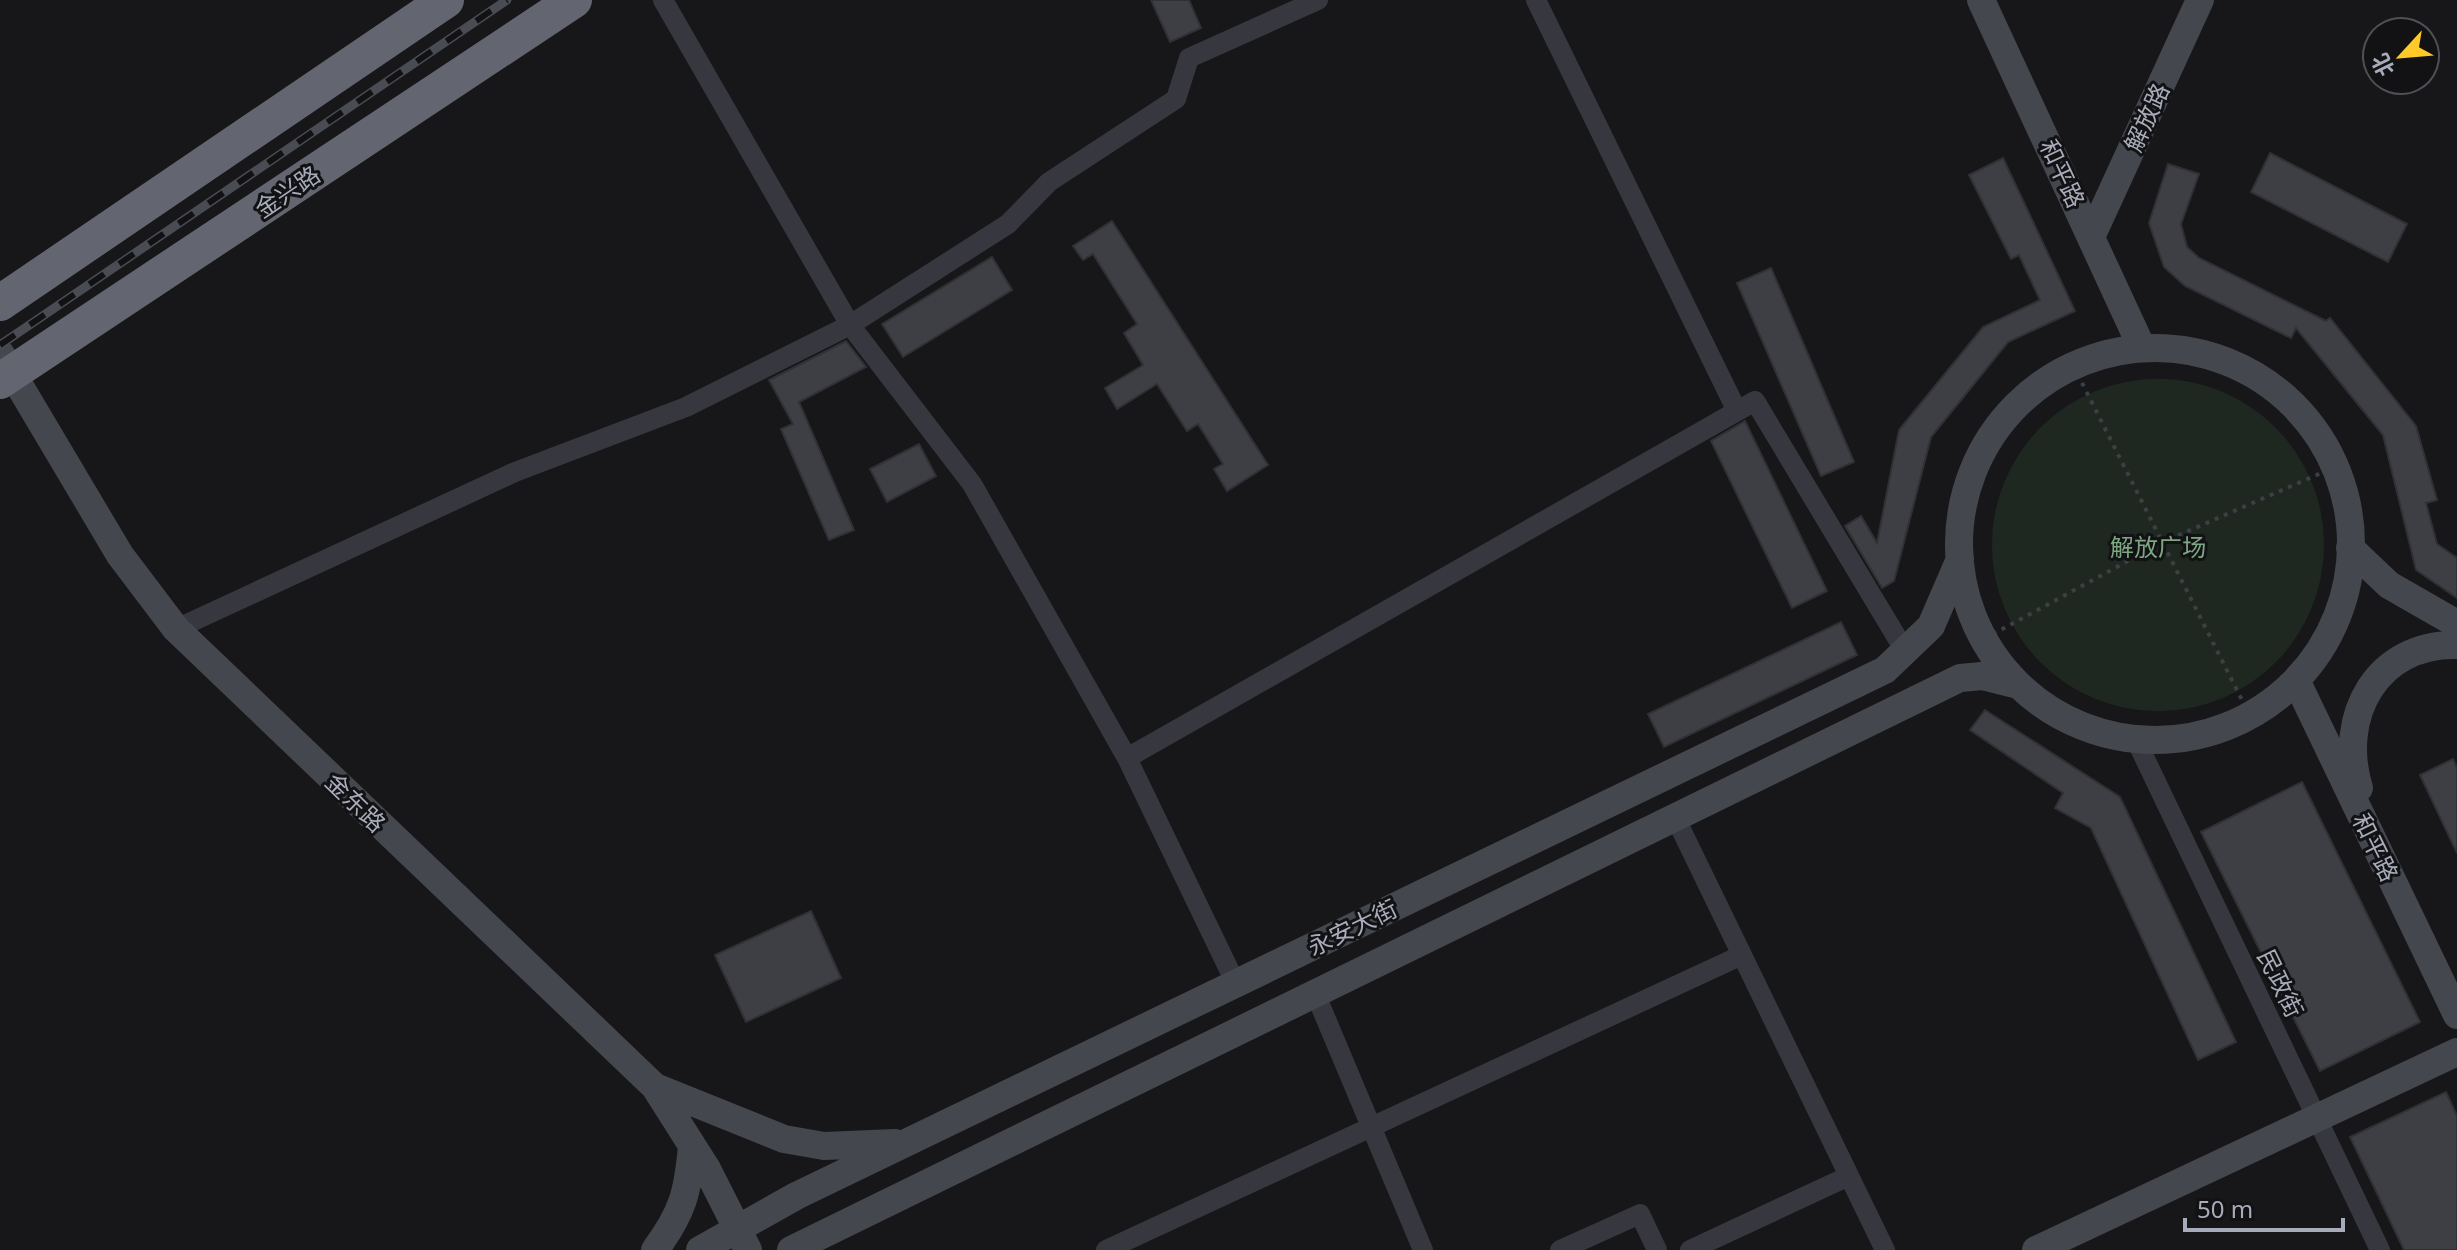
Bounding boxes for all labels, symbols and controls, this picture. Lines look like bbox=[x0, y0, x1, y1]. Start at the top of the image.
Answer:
north arrow bbox=[2361, 16, 2441, 96]
text: 北 bbox=[2364, 49, 2400, 82]
street label: 解放路 bbox=[2116, 77, 2176, 157]
street label: 和平路 bbox=[2033, 133, 2093, 213]
street label: 金兴路 bbox=[248, 157, 326, 225]
park label: 解放广场 bbox=[2110, 530, 2206, 563]
street label: 金东路 bbox=[319, 765, 393, 839]
street label: 和平路 bbox=[2345, 807, 2407, 887]
street label: 永安大街 bbox=[1302, 891, 1402, 963]
street label: 民政街 bbox=[2250, 943, 2312, 1023]
scale bar bbox=[2185, 1182, 2343, 1232]
text: 50 m bbox=[2197, 1192, 2253, 1225]

